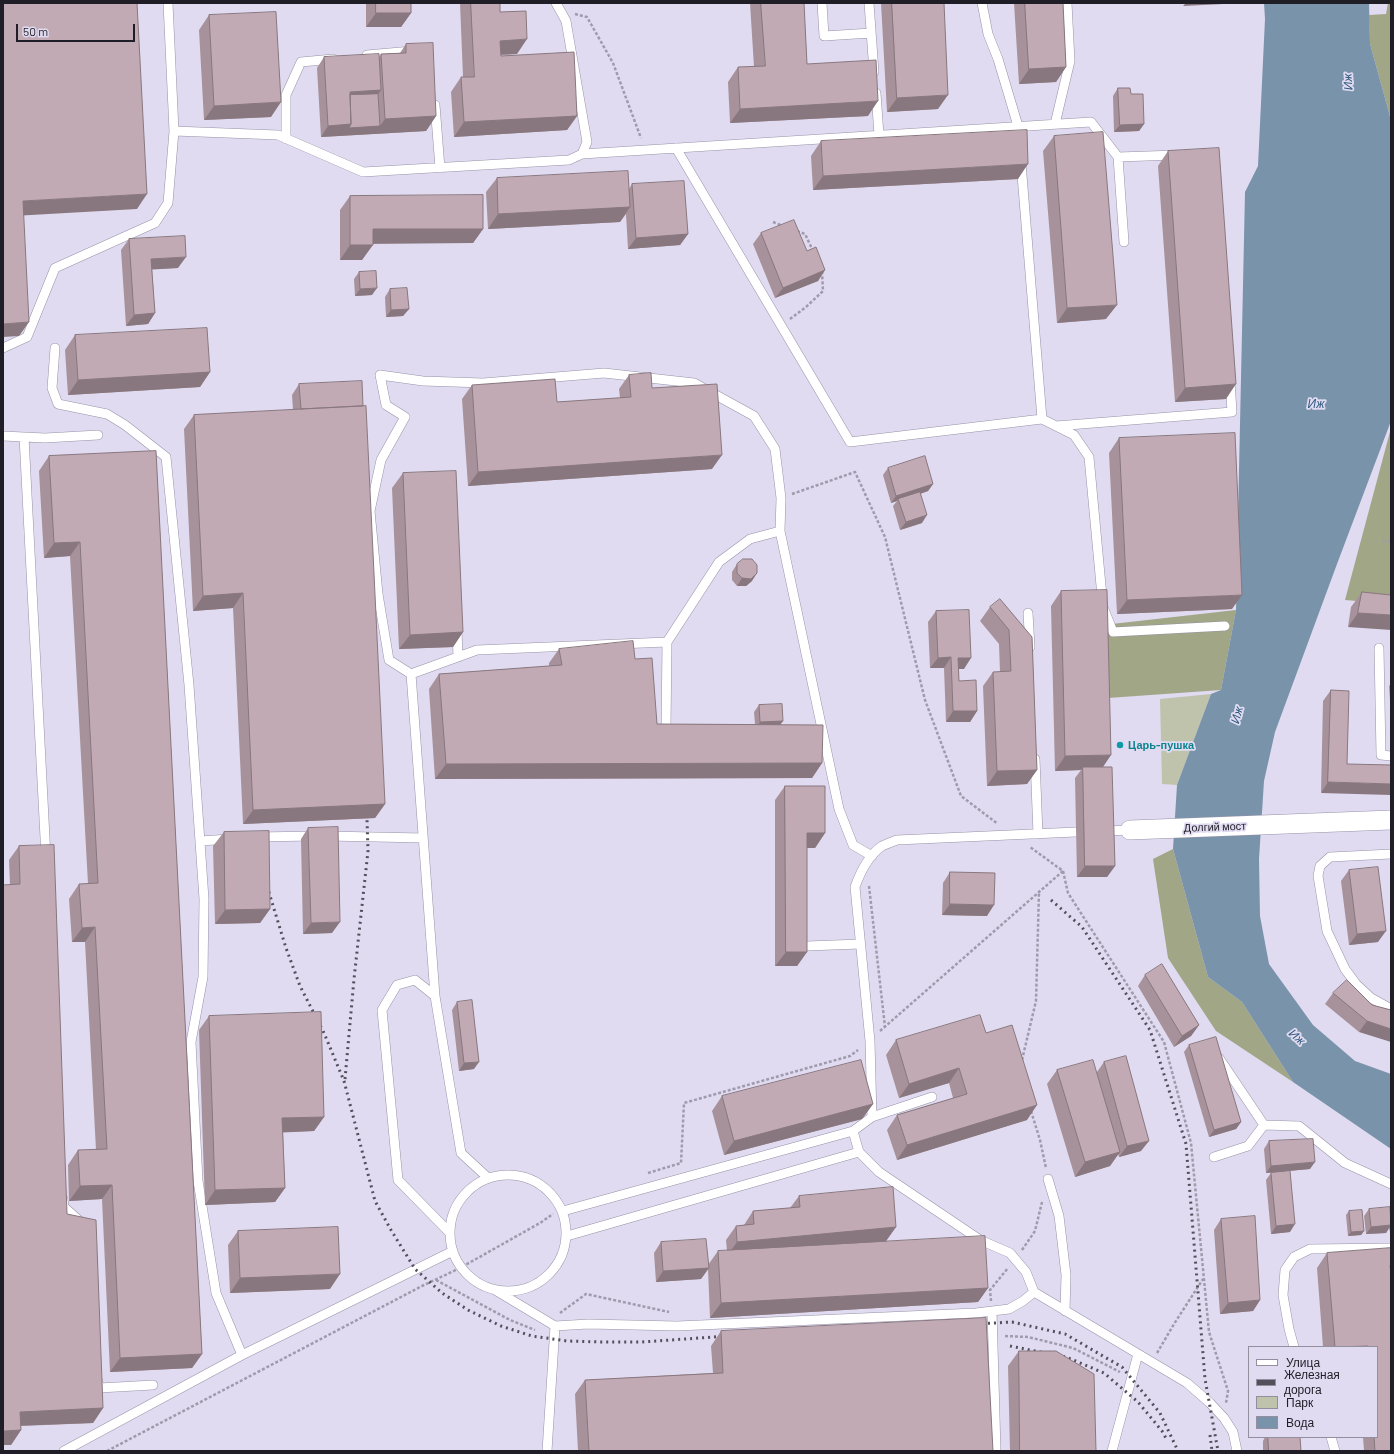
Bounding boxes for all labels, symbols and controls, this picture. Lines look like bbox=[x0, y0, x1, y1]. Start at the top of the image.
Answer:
scale bar bbox=[18, 16, 137, 42]
text: 50 m bbox=[23, 24, 48, 38]
water label: Иж bbox=[1340, 73, 1356, 91]
water label: Иж bbox=[1308, 397, 1324, 411]
water label: Иж bbox=[1228, 705, 1246, 725]
place label: Царь-пушка bbox=[1128, 738, 1194, 752]
marker: Царь-пушка bbox=[1115, 740, 1125, 750]
street label: Долгий мост bbox=[1183, 819, 1247, 835]
water label: Иж bbox=[1286, 1026, 1308, 1048]
legend bbox=[1248, 1346, 1378, 1438]
text: Улица bbox=[1286, 1355, 1320, 1369]
text: Железная дорога bbox=[1284, 1367, 1340, 1396]
text: Парк bbox=[1286, 1395, 1313, 1409]
text: Вода bbox=[1286, 1415, 1314, 1429]

